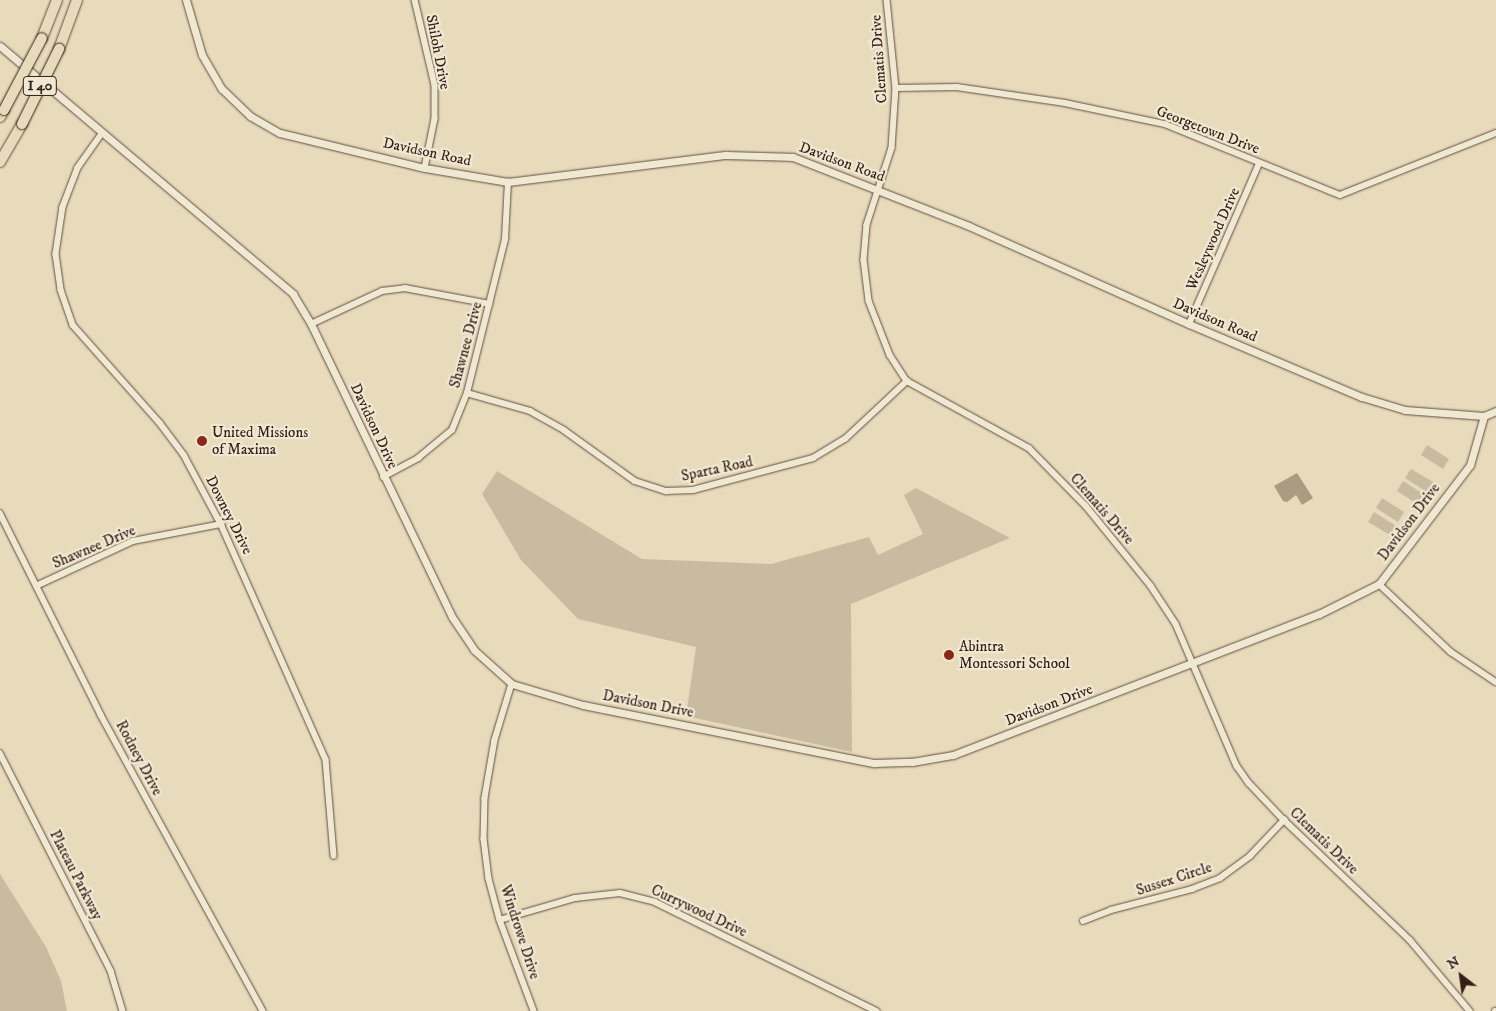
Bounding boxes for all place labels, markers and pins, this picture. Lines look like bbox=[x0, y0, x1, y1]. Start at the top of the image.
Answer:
place label: United Missions of Maxima bbox=[212, 423, 308, 458]
marker: United Missions of Maxima bbox=[196, 435, 208, 447]
place label: Abintra Montessori School bbox=[959, 637, 1070, 672]
marker: Abintra Montessori School bbox=[943, 649, 955, 661]

